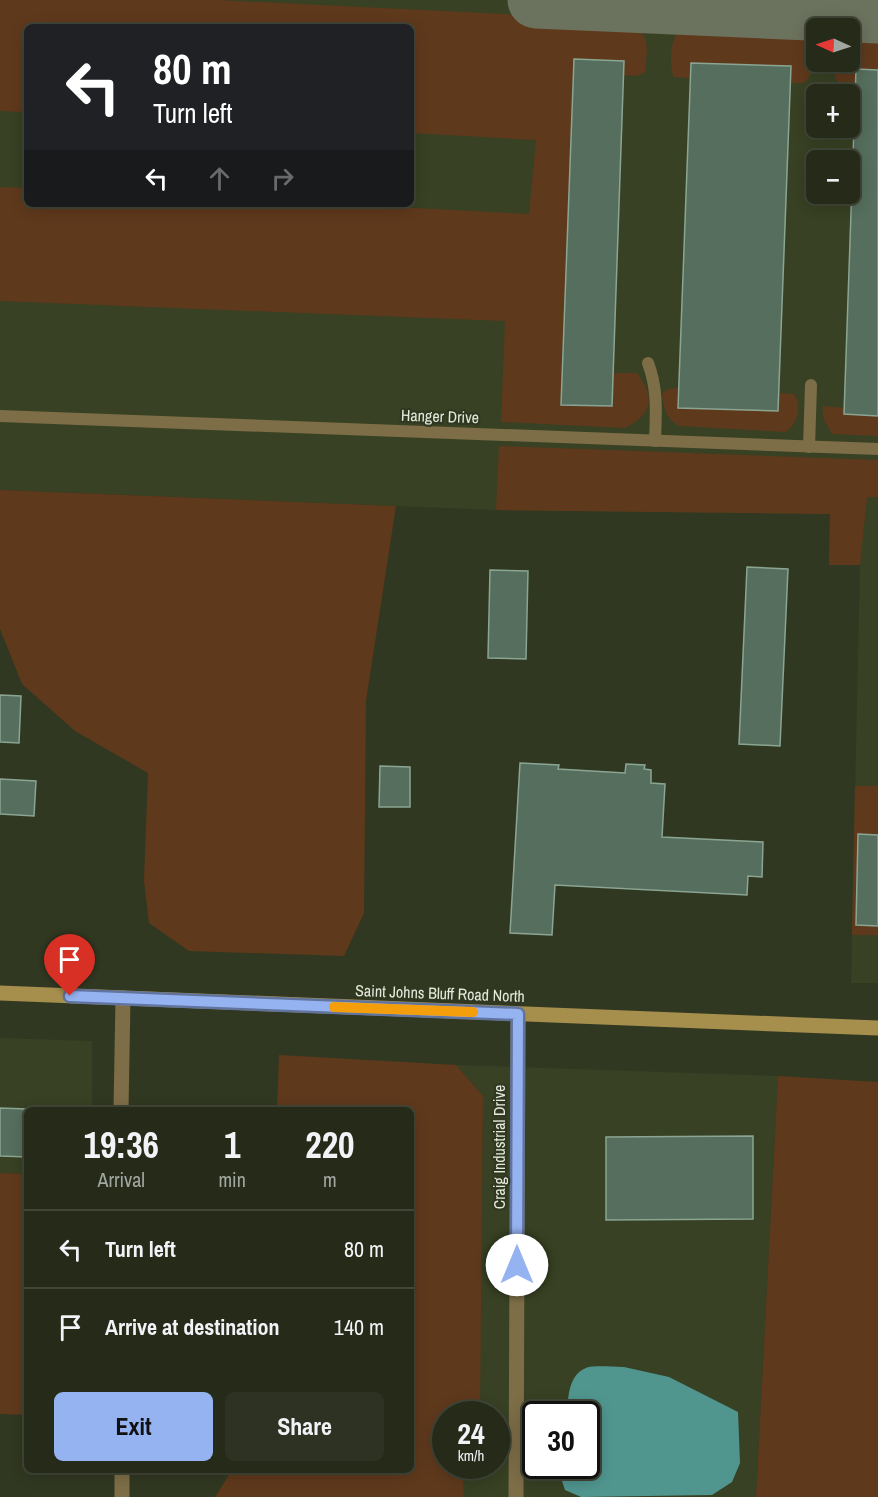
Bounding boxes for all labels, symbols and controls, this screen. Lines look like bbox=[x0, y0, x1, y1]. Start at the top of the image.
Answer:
north arrow bbox=[806, 18, 860, 72]
map controls bbox=[806, 18, 860, 204]
text: 80 m bbox=[153, 41, 232, 97]
icon: left bbox=[54, 48, 132, 126]
button: + bbox=[806, 84, 860, 138]
text: Turn left bbox=[153, 95, 232, 131]
button: − bbox=[806, 150, 860, 204]
icon: left bbox=[140, 162, 173, 195]
icon: ahead bbox=[203, 162, 236, 195]
icon: right bbox=[266, 162, 299, 195]
street label: Hanger Drive bbox=[401, 404, 479, 428]
pin bbox=[44, 934, 95, 996]
icon: arrive bbox=[53, 943, 86, 976]
street label: Saint Johns Bluff Road North bbox=[355, 979, 525, 1007]
street label: Craig Industrial Drive bbox=[488, 1085, 510, 1209]
text: 19:36 bbox=[83, 1121, 159, 1169]
text: 1 bbox=[224, 1121, 240, 1169]
text: 220 bbox=[305, 1121, 355, 1169]
text: Arrival bbox=[98, 1166, 145, 1193]
text: min bbox=[218, 1166, 246, 1193]
text: m bbox=[323, 1166, 337, 1193]
icon: left bbox=[54, 1233, 87, 1266]
position arrow bbox=[485, 1233, 549, 1297]
text: Turn left bbox=[105, 1234, 176, 1264]
text: 80 m bbox=[344, 1234, 384, 1264]
icon: arrive bbox=[54, 1311, 87, 1344]
text: Arrive at destination bbox=[105, 1312, 279, 1342]
text: 140 m bbox=[334, 1312, 384, 1342]
button: Exit bbox=[54, 1392, 213, 1461]
button: Share bbox=[225, 1392, 384, 1461]
speed limit sign: 30 bbox=[522, 1401, 600, 1479]
text: 24 bbox=[457, 1413, 485, 1453]
text: km/h bbox=[458, 1445, 484, 1466]

